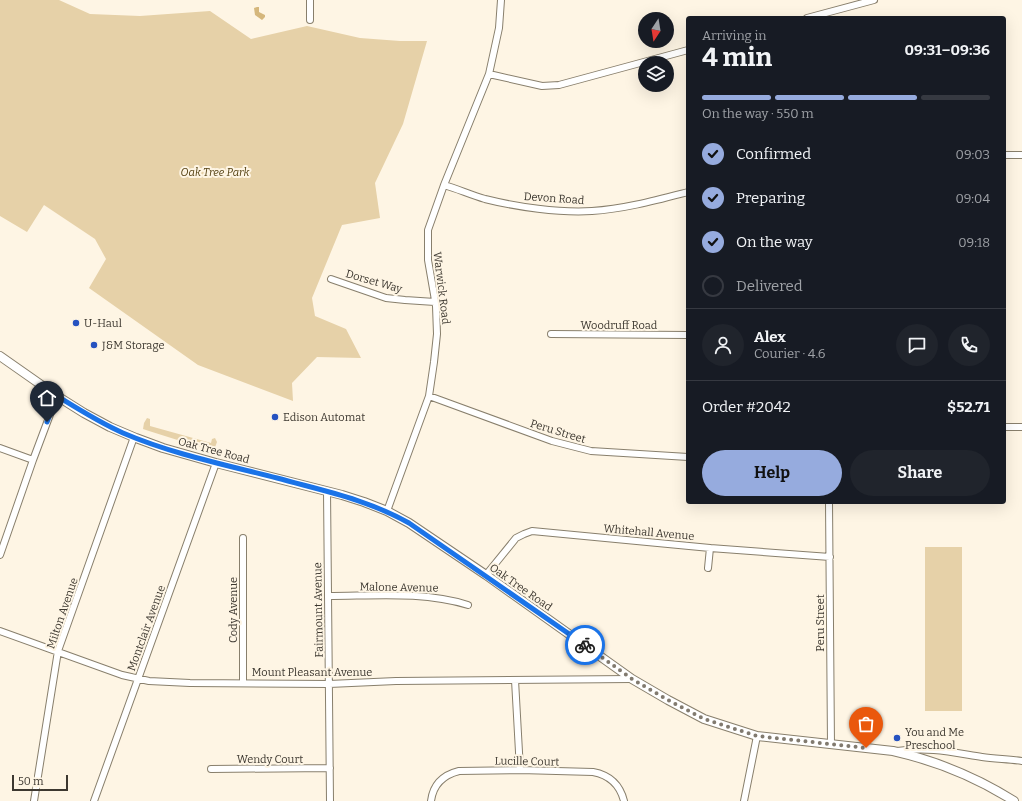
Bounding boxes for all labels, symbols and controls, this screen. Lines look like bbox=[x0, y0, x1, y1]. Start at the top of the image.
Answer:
north arrow bbox=[638, 12, 674, 48]
map controls bbox=[638, 12, 674, 92]
text: Arriving in bbox=[702, 28, 767, 43]
text: 09:31–09:36 bbox=[905, 41, 990, 59]
text: 4 min bbox=[702, 42, 772, 73]
button: layers bbox=[638, 56, 674, 92]
text: On the way · 550 m bbox=[702, 106, 814, 121]
icon: check bbox=[702, 143, 724, 165]
text: Confirmed bbox=[736, 145, 811, 163]
text: 09:03 bbox=[956, 147, 990, 162]
park label: Oak Tree Park bbox=[181, 166, 250, 179]
icon: check bbox=[702, 187, 724, 209]
text: Preparing bbox=[736, 189, 805, 207]
street label: Devon Road bbox=[523, 190, 585, 207]
text: 09:04 bbox=[955, 191, 990, 206]
icon: check bbox=[702, 231, 724, 253]
text: On the way bbox=[736, 233, 813, 251]
text: 09:18 bbox=[958, 235, 990, 250]
street label: Warwick Road bbox=[431, 251, 452, 326]
street label: Dorset Way bbox=[344, 267, 404, 296]
text: Delivered bbox=[736, 277, 803, 295]
place label: U-Haul bbox=[84, 317, 122, 330]
marker: U-Haul bbox=[71, 318, 81, 328]
street label: Woodruff Road bbox=[581, 319, 658, 332]
button: person bbox=[702, 324, 744, 366]
button: chat bbox=[896, 324, 938, 366]
button: phone bbox=[948, 324, 990, 366]
text: Alex bbox=[754, 328, 786, 346]
place label: J&M Storage bbox=[101, 339, 164, 352]
marker: J&M Storage bbox=[89, 340, 99, 350]
text: Courier · 4.6 bbox=[754, 346, 826, 361]
pin bbox=[30, 381, 64, 422]
icon: home bbox=[36, 387, 58, 409]
text: Order #2042 bbox=[702, 398, 791, 416]
text: $52.71 bbox=[947, 398, 990, 416]
place label: Edison Automat bbox=[283, 411, 365, 424]
marker: Edison Automat bbox=[270, 412, 280, 422]
street label: Peru Street bbox=[529, 417, 587, 446]
street label: Oak Tree Road bbox=[177, 435, 251, 466]
button: Help bbox=[702, 450, 842, 496]
button: Share bbox=[850, 450, 990, 496]
street label: Whitehall Avenue bbox=[603, 522, 695, 543]
street label: Oak Tree Road bbox=[487, 561, 555, 614]
street label: Fairmount Avenue bbox=[311, 562, 326, 658]
street label: Milton Avenue bbox=[44, 576, 81, 650]
street label: Cody Avenue bbox=[227, 577, 240, 643]
street label: Malone Avenue bbox=[359, 580, 439, 595]
street label: Montclair Avenue bbox=[125, 584, 168, 673]
street label: Peru Street bbox=[814, 594, 827, 652]
courier bbox=[565, 625, 605, 665]
icon: bike bbox=[574, 634, 596, 656]
street label: Mount Pleasant Avenue bbox=[252, 666, 372, 679]
pin bbox=[849, 707, 883, 748]
icon: bag bbox=[855, 713, 877, 735]
place label: You and Me Preschool bbox=[905, 726, 964, 752]
marker: You and Me Preschool bbox=[892, 733, 902, 743]
street label: Wendy Court bbox=[237, 753, 303, 766]
street label: Lucille Court bbox=[494, 754, 560, 769]
scale bar bbox=[12, 773, 68, 792]
text: 50 m bbox=[18, 775, 44, 788]

